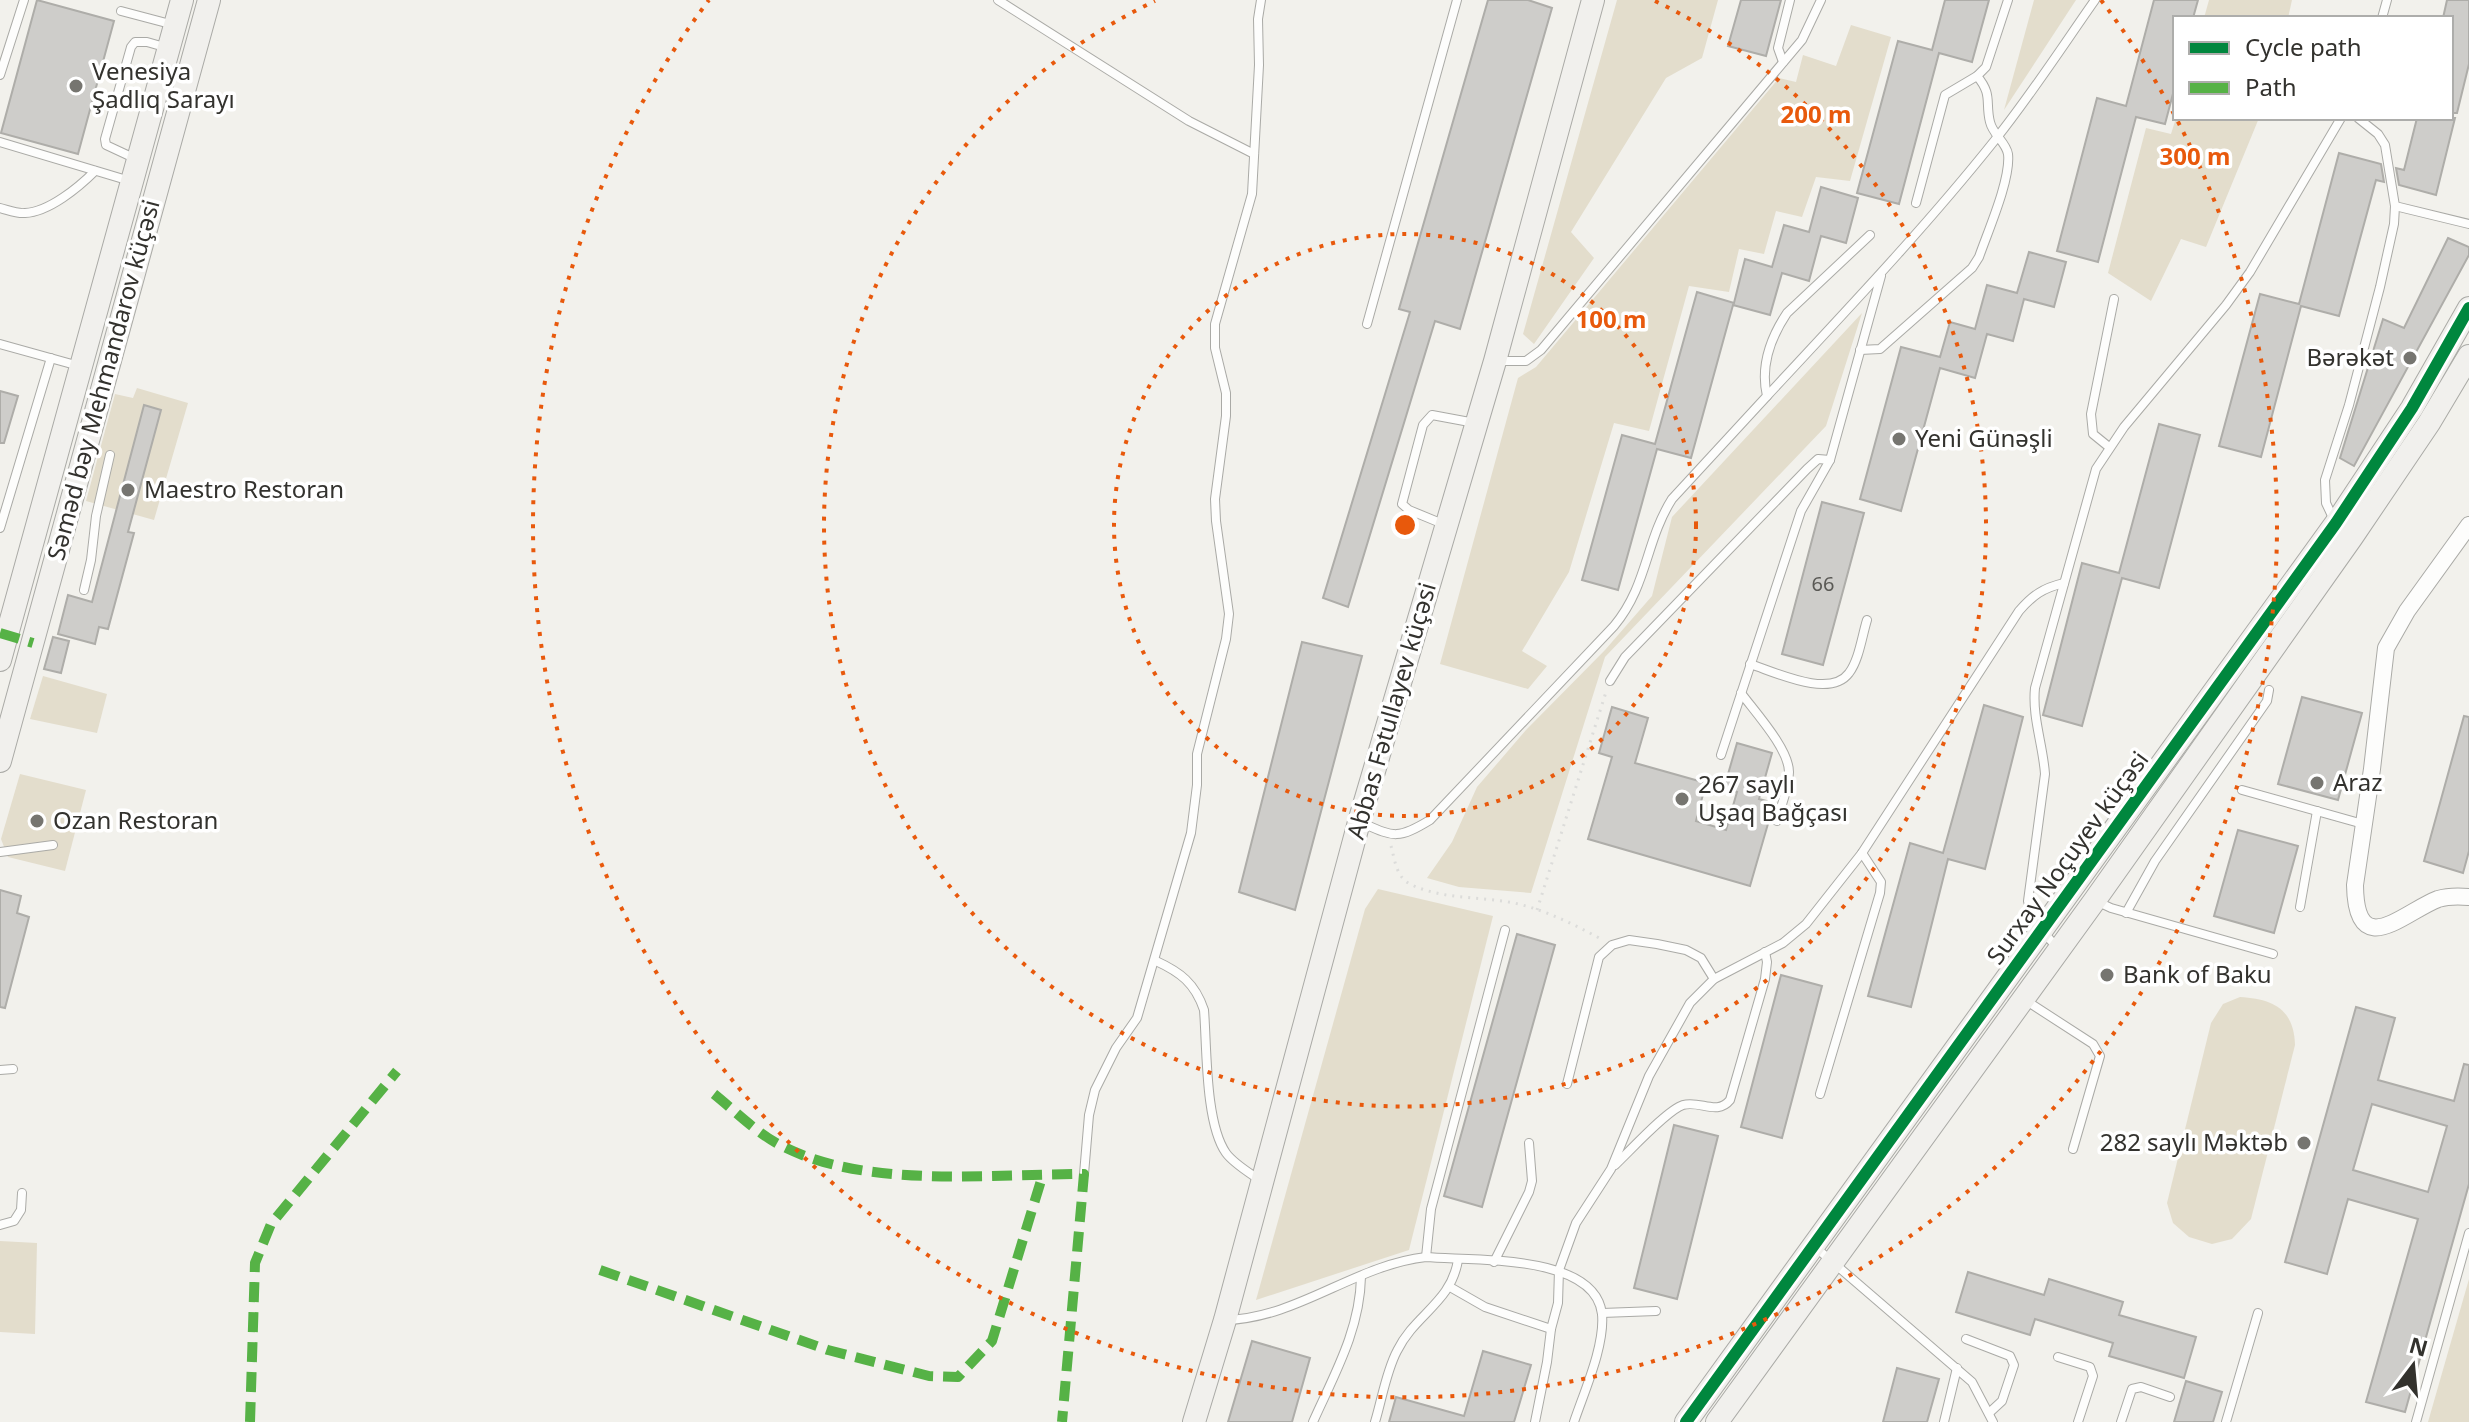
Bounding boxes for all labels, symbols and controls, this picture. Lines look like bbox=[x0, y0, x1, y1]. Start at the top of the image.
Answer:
legend bbox=[2173, 16, 2453, 120]
text: Cycle path bbox=[2245, 30, 2362, 63]
place label: Venesiya Şadlıq Sarayı bbox=[92, 54, 235, 115]
text: Path bbox=[2245, 70, 2296, 103]
marker: Venesiya Şadlıq Sarayı bbox=[67, 77, 85, 95]
text: 200 m bbox=[1781, 97, 1851, 130]
text: 300 m bbox=[2160, 139, 2230, 172]
street label: Səməd bəy Mehmandarov küçəsi bbox=[38, 196, 167, 563]
text: 100 m bbox=[1576, 302, 1646, 335]
place label: Bərəkət bbox=[2306, 340, 2394, 373]
marker: Bərəkət bbox=[2401, 349, 2419, 367]
place label: Yeni Günəşli bbox=[1915, 421, 2053, 454]
marker: Yeni Günəşli bbox=[1890, 430, 1908, 448]
place label: Maestro Restoran bbox=[144, 472, 344, 505]
marker: Maestro Restoran bbox=[119, 481, 137, 499]
centre of rings bbox=[1391, 511, 1419, 539]
house number: 66 bbox=[1812, 570, 1834, 597]
street label: Abbas Fətullayev küçəsi bbox=[1338, 578, 1443, 843]
street label: Surxay Noçuyev küçəsi bbox=[1978, 744, 2155, 970]
place label: Araz bbox=[2333, 765, 2383, 798]
place label: 267 saylı Uşaq Bağçası bbox=[1698, 767, 1848, 828]
marker: Araz bbox=[2308, 774, 2326, 792]
marker: 267 saylı Uşaq Bağçası bbox=[1673, 790, 1691, 808]
place label: Ozan Restoran bbox=[53, 803, 218, 836]
marker: Ozan Restoran bbox=[28, 812, 46, 830]
place label: Bank of Baku bbox=[2123, 957, 2272, 990]
marker: Bank of Baku bbox=[2098, 966, 2116, 984]
place label: 282 saylı Məktəb bbox=[2100, 1125, 2288, 1158]
marker: 282 saylı Məktəb bbox=[2295, 1134, 2313, 1152]
north arrow bbox=[2373, 1326, 2453, 1406]
text: N bbox=[2406, 1329, 2432, 1363]

